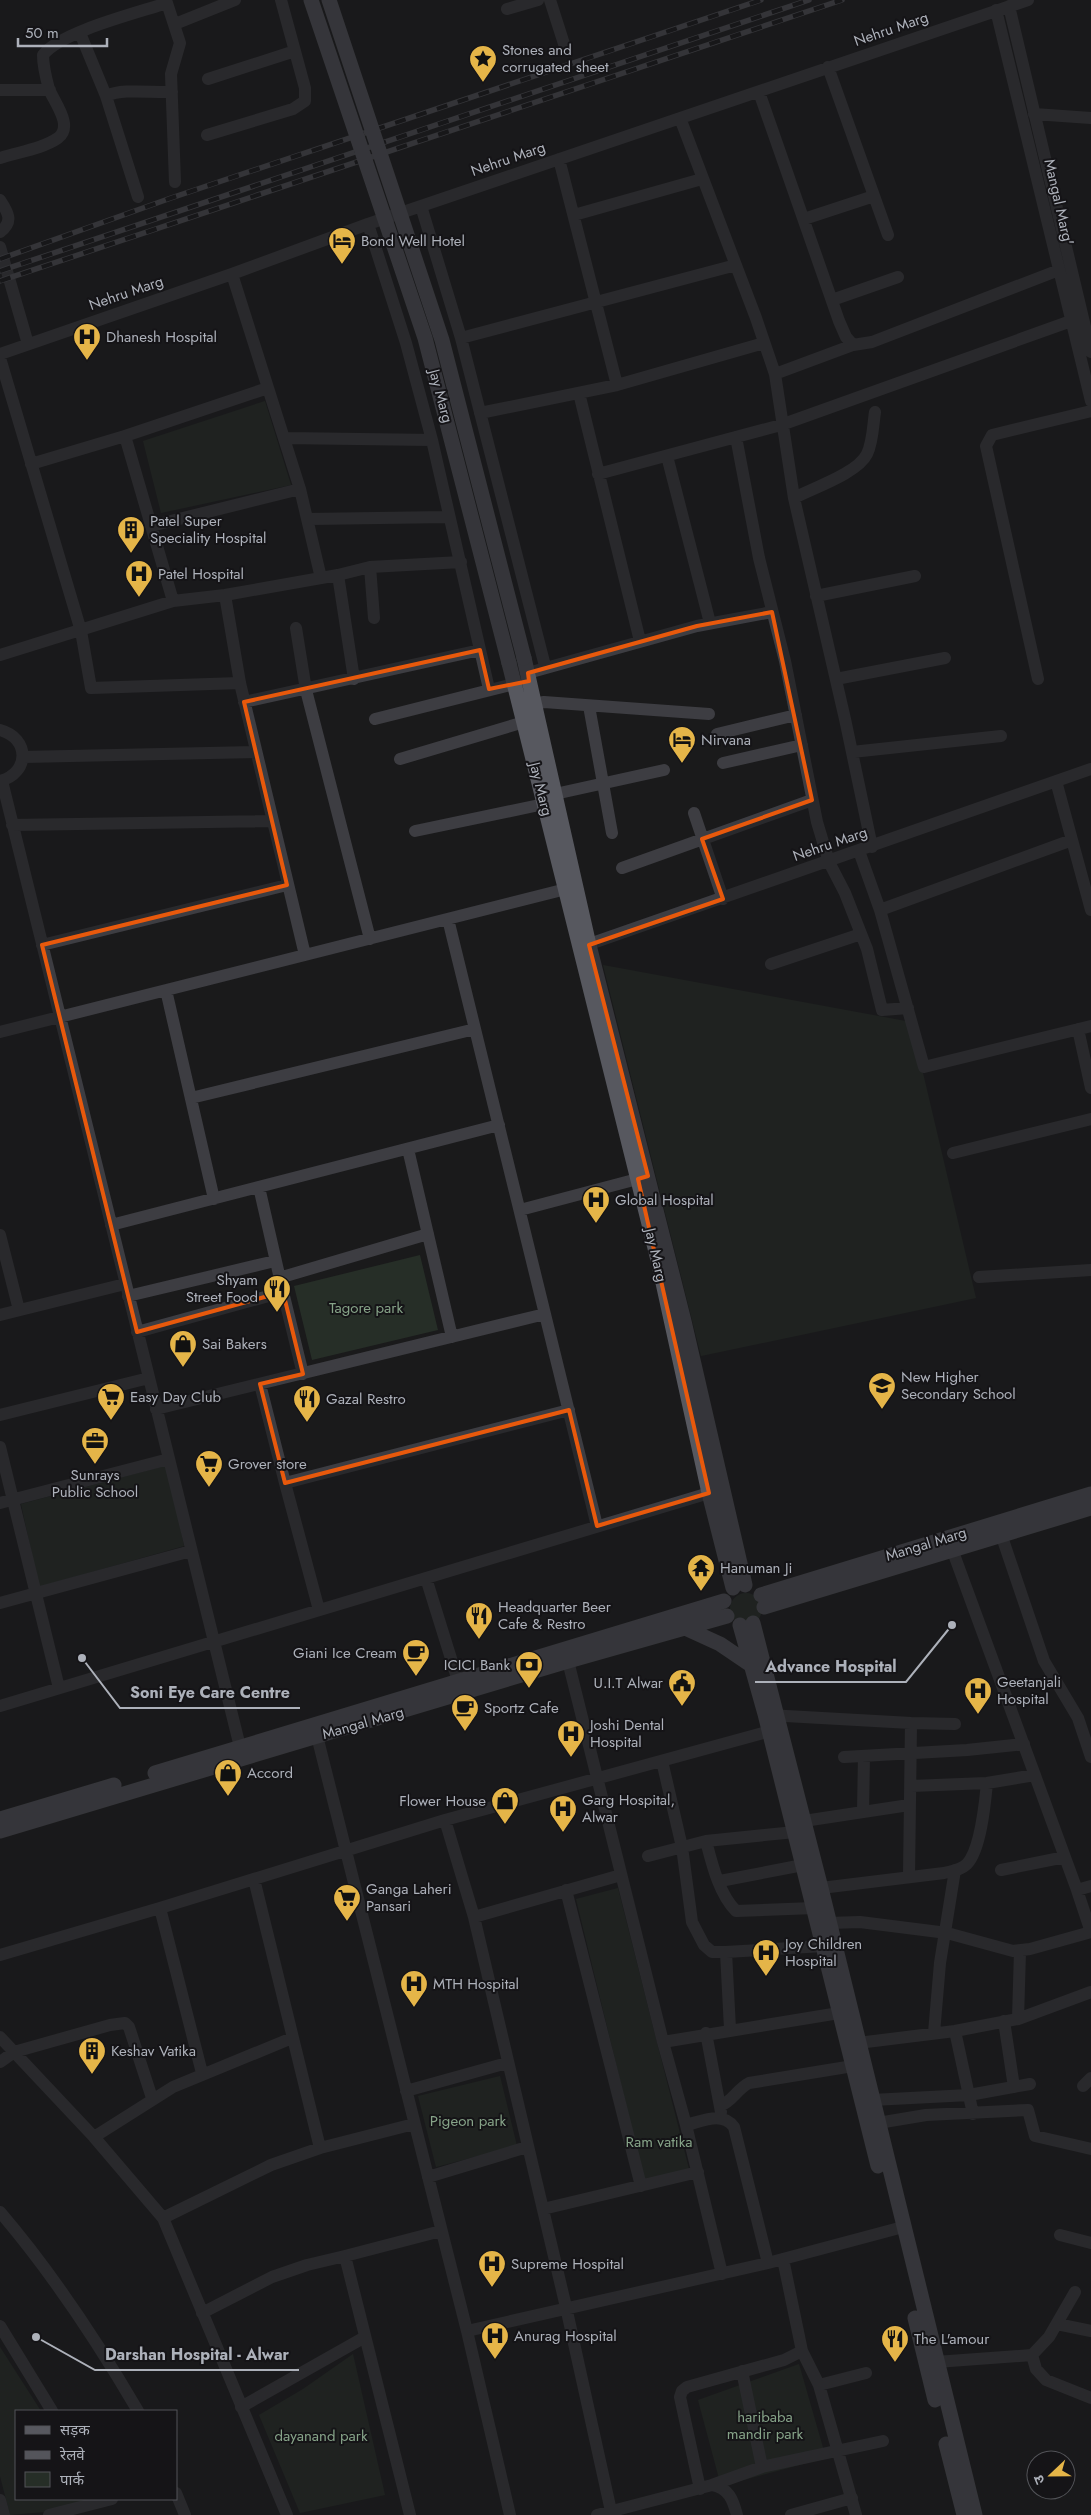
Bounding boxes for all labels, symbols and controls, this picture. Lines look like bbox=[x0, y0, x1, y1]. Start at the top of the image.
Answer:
street label: Nehru Marg bbox=[851, 6, 931, 52]
scale bar bbox=[18, 15, 106, 47]
text: 50 m bbox=[25, 22, 59, 44]
place label: Stones and corrugated sheet bbox=[502, 39, 609, 78]
place icon: Stones and corrugated sheet bbox=[468, 44, 498, 83]
street label: Nehru Marg bbox=[468, 136, 548, 182]
street label: Mangal Marg' bbox=[1038, 157, 1080, 247]
hotel icon: Bond Well Hotel bbox=[327, 226, 357, 265]
place label: Bond Well Hotel bbox=[361, 230, 465, 252]
street label: Nehru Marg bbox=[86, 270, 166, 316]
hospital icon: Dhanesh Hospital bbox=[72, 322, 102, 361]
place label: Dhanesh Hospital bbox=[106, 326, 217, 348]
street label: Jay Marg bbox=[423, 365, 459, 425]
place label: Patel Super Speciality Hospital bbox=[150, 510, 267, 549]
building icon: Patel Super Speciality Hospital bbox=[116, 515, 146, 554]
hospital icon: Patel Hospital bbox=[124, 559, 154, 598]
place label: Patel Hospital bbox=[158, 563, 244, 585]
hotel icon: Nirvana bbox=[667, 725, 697, 764]
place label: Nirvana bbox=[701, 729, 751, 751]
street label: Jay Marg bbox=[523, 758, 558, 818]
street label: Nehru Marg bbox=[790, 821, 870, 867]
hospital icon: Global Hospital bbox=[581, 1185, 611, 1224]
place label: Global Hospital bbox=[615, 1189, 714, 1211]
street label: Jay Marg bbox=[639, 1224, 673, 1284]
place label: Shyam Street Food bbox=[186, 1269, 258, 1308]
restaurant icon: Shyam Street Food bbox=[262, 1274, 292, 1313]
park label: Tagore park bbox=[329, 1297, 403, 1319]
shop icon: Sai Bakers bbox=[168, 1329, 198, 1368]
place label: Sai Bakers bbox=[202, 1333, 267, 1355]
place label: New Higher Secondary School bbox=[901, 1366, 1016, 1405]
school or university icon: New Higher Secondary School bbox=[867, 1371, 897, 1410]
supermarket icon: Easy Day Club bbox=[96, 1382, 126, 1421]
restaurant icon: Gazal Restro bbox=[292, 1384, 322, 1423]
place label: Easy Day Club bbox=[130, 1386, 222, 1408]
place label: Gazal Restro bbox=[326, 1388, 406, 1410]
office icon: Sunrays Public School bbox=[80, 1426, 110, 1465]
supermarket icon: Grover store bbox=[194, 1449, 224, 1488]
place label: Grover store bbox=[228, 1453, 307, 1475]
place label: Sunrays Public School bbox=[52, 1464, 138, 1503]
street label: Mangal Marg bbox=[883, 1521, 969, 1567]
temple icon: Hanuman Ji bbox=[686, 1553, 716, 1592]
place label: Hanuman Ji bbox=[720, 1557, 792, 1579]
place label: Headquarter Beer Cafe & Restro bbox=[498, 1596, 612, 1635]
restaurant icon: Headquarter Beer Cafe & Restro bbox=[464, 1601, 494, 1640]
cafe icon: Giani Ice Cream bbox=[401, 1638, 431, 1677]
place label: Giani Ice Cream bbox=[293, 1642, 397, 1664]
bank icon: ICICI Bank bbox=[514, 1650, 544, 1689]
callout: Advance Hospital bbox=[755, 1651, 906, 1682]
place label: ICICI Bank bbox=[444, 1654, 510, 1676]
text: Advance Hospital bbox=[764, 1655, 897, 1678]
public building icon: U.I.T Alwar bbox=[667, 1668, 697, 1707]
place label: Geetanjali Hospital bbox=[997, 1671, 1061, 1710]
place label: U.I.T Alwar bbox=[594, 1672, 664, 1694]
hospital icon: Geetanjali Hospital bbox=[963, 1676, 993, 1715]
callout: Soni Eye Care Centre bbox=[120, 1677, 300, 1708]
text: Soni Eye Care Centre bbox=[130, 1681, 290, 1704]
cafe icon: Sportz Cafe bbox=[450, 1693, 480, 1732]
place label: Sportz Cafe bbox=[484, 1697, 559, 1719]
street label: Mangal Marg bbox=[320, 1701, 406, 1745]
place label: Joshi Dental Hospital bbox=[588, 1714, 664, 1753]
hospital icon: Joshi Dental Hospital bbox=[556, 1719, 586, 1758]
shop icon: Accord bbox=[213, 1758, 243, 1797]
place label: Accord bbox=[247, 1762, 293, 1784]
shop icon: Flower House bbox=[490, 1786, 520, 1825]
place label: Garg Hospital, Alwar bbox=[582, 1789, 675, 1828]
place label: Flower House bbox=[399, 1790, 486, 1812]
hospital icon: Garg Hospital, Alwar bbox=[548, 1794, 578, 1833]
place label: Ganga Laheri Pansari bbox=[366, 1878, 452, 1917]
supermarket icon: Ganga Laheri Pansari bbox=[332, 1883, 362, 1922]
place label: Joy Children Hospital bbox=[783, 1933, 862, 1972]
hospital icon: Joy Children Hospital bbox=[751, 1938, 781, 1977]
hospital icon: MTH Hospital bbox=[399, 1969, 429, 2008]
place label: MTH Hospital bbox=[433, 1973, 519, 1995]
building icon: Keshav Vatika bbox=[77, 2036, 107, 2075]
place label: Keshav Vatika bbox=[111, 2040, 196, 2062]
park label: Pigeon park bbox=[430, 2110, 507, 2132]
park label: Ram vatika bbox=[626, 2131, 692, 2153]
hospital icon: Supreme Hospital bbox=[477, 2249, 507, 2288]
place label: Supreme Hospital bbox=[511, 2253, 624, 2275]
hospital icon: Anurag Hospital bbox=[480, 2321, 510, 2360]
restaurant icon: The L'amour bbox=[880, 2324, 910, 2363]
place label: Anurag Hospital bbox=[514, 2325, 617, 2347]
place label: The L'amour bbox=[914, 2328, 990, 2350]
callout: Darshan Hospital - Alwar bbox=[95, 2339, 299, 2370]
text: Darshan Hospital - Alwar bbox=[105, 2343, 290, 2366]
park label: haribaba mandir park bbox=[727, 2406, 804, 2445]
legend bbox=[15, 2410, 178, 2500]
text: सड़क bbox=[60, 2419, 90, 2441]
park label: dayanand park bbox=[274, 2425, 368, 2447]
text: रेलवे bbox=[59, 2444, 85, 2466]
north arrow bbox=[1026, 2450, 1076, 2500]
text: पार्क bbox=[60, 2469, 84, 2491]
text: उ bbox=[1028, 2472, 1050, 2487]

